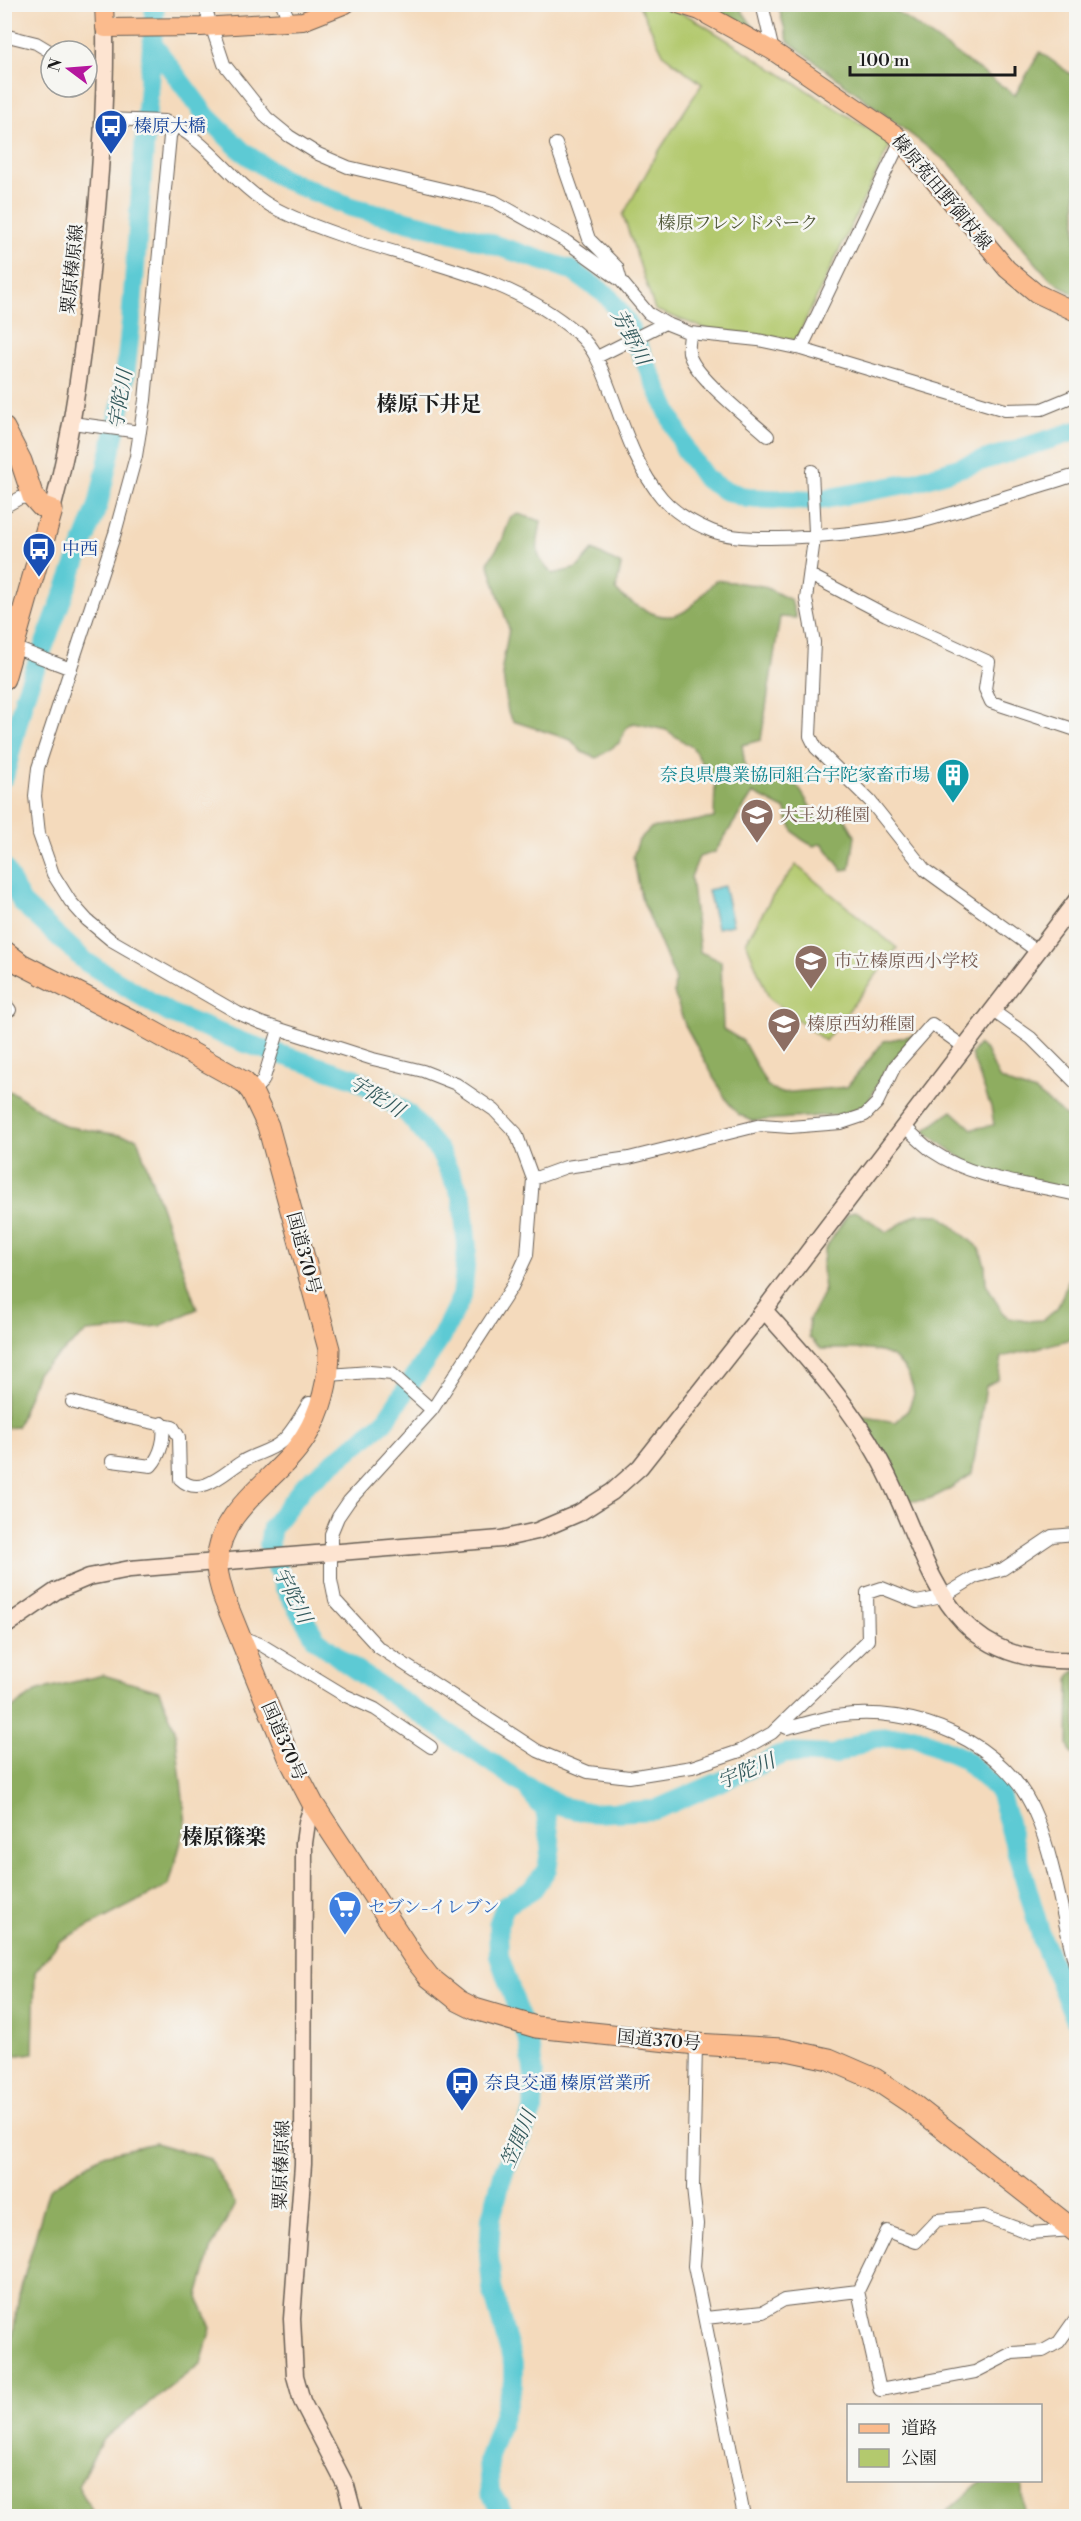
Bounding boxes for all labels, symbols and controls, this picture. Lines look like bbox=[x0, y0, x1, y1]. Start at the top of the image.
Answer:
north arrow bbox=[39, 39, 99, 99]
scale bar bbox=[850, 39, 1015, 77]
text: 100 m bbox=[859, 49, 910, 72]
text: N bbox=[44, 56, 67, 74]
bus stop icon: 榛原大橋 bbox=[93, 108, 129, 155]
place label: 榛原大橋 bbox=[134, 115, 206, 138]
street label: 榛原菟田野御杖線 bbox=[887, 130, 997, 255]
park label: 榛原フレンドパーク bbox=[658, 212, 818, 235]
street label: 粟原榛原線 bbox=[56, 223, 89, 315]
water label: 芳野川 bbox=[605, 305, 656, 372]
water label: 宇陀川 bbox=[104, 366, 139, 431]
district label: 榛原下井足 bbox=[377, 392, 482, 418]
bus stop icon: 中西 bbox=[21, 531, 57, 578]
place label: 中西 bbox=[62, 538, 98, 561]
building icon: 奈良県農業協同組合宇陀家畜市場 bbox=[935, 757, 971, 804]
place label: 奈良県農業協同組合宇陀家畜市場 bbox=[660, 764, 930, 787]
school or university icon: 大王幼稚園 bbox=[739, 797, 775, 844]
place label: 大王幼稚園 bbox=[780, 804, 870, 827]
school or university icon: 市立榛原西小学校 bbox=[793, 943, 829, 990]
place label: 市立榛原西小学校 bbox=[834, 950, 978, 973]
school or university icon: 榛原西幼稚園 bbox=[766, 1006, 802, 1053]
place label: 榛原西幼稚園 bbox=[807, 1013, 915, 1036]
water label: 宇陀川 bbox=[344, 1071, 410, 1125]
street label: 国道370号 bbox=[282, 1210, 326, 1297]
water label: 宇陀川 bbox=[267, 1563, 317, 1630]
street label: 国道370号 bbox=[256, 1698, 311, 1784]
water label: 宇陀川 bbox=[714, 1748, 781, 1796]
district label: 榛原篠楽 bbox=[182, 1825, 266, 1851]
supermarket icon: セブン-イレブン bbox=[327, 1889, 363, 1936]
place label: セブン-イレブン bbox=[368, 1896, 500, 1919]
street label: 国道370号 bbox=[616, 2025, 702, 2056]
bus stop icon: 奈良交通 榛原営業所 bbox=[444, 2065, 480, 2112]
place label: 奈良交通 榛原営業所 bbox=[485, 2072, 651, 2095]
water label: 笠間川 bbox=[496, 2105, 543, 2172]
street label: 粟原榛原線 bbox=[268, 2120, 295, 2210]
legend bbox=[847, 2404, 1042, 2482]
text: 道路 bbox=[901, 2417, 937, 2440]
text: 公園 bbox=[901, 2447, 937, 2470]

